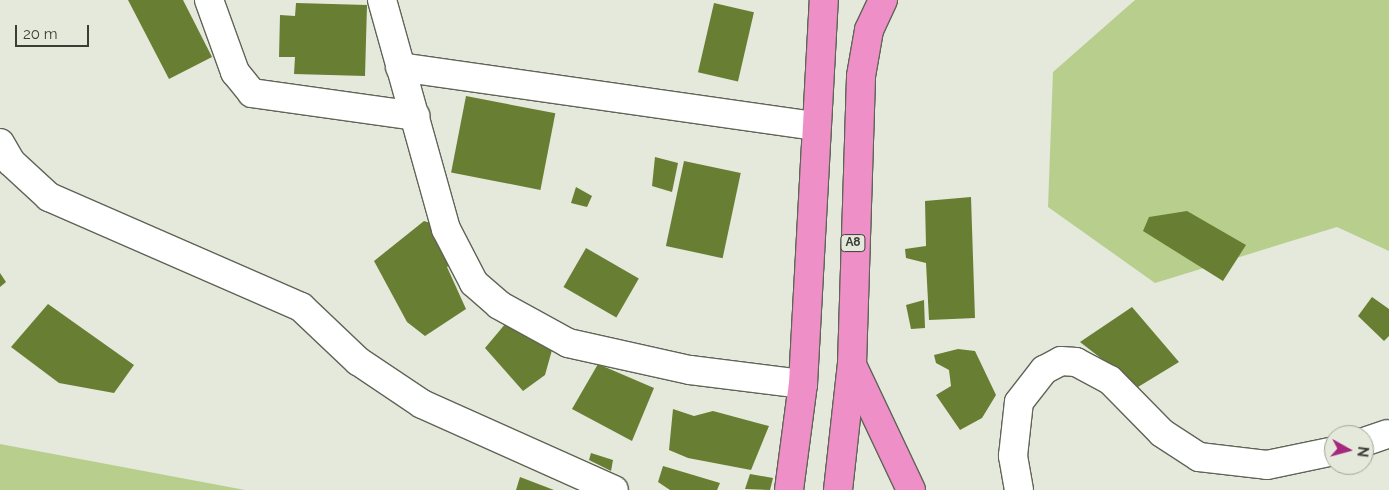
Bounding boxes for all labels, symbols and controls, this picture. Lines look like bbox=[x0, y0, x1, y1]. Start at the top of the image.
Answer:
scale bar bbox=[18, 15, 91, 47]
text: 20 m bbox=[23, 25, 58, 43]
road number: A8 bbox=[839, 234, 867, 252]
north arrow bbox=[1324, 425, 1374, 475]
text: N bbox=[1354, 445, 1371, 458]

